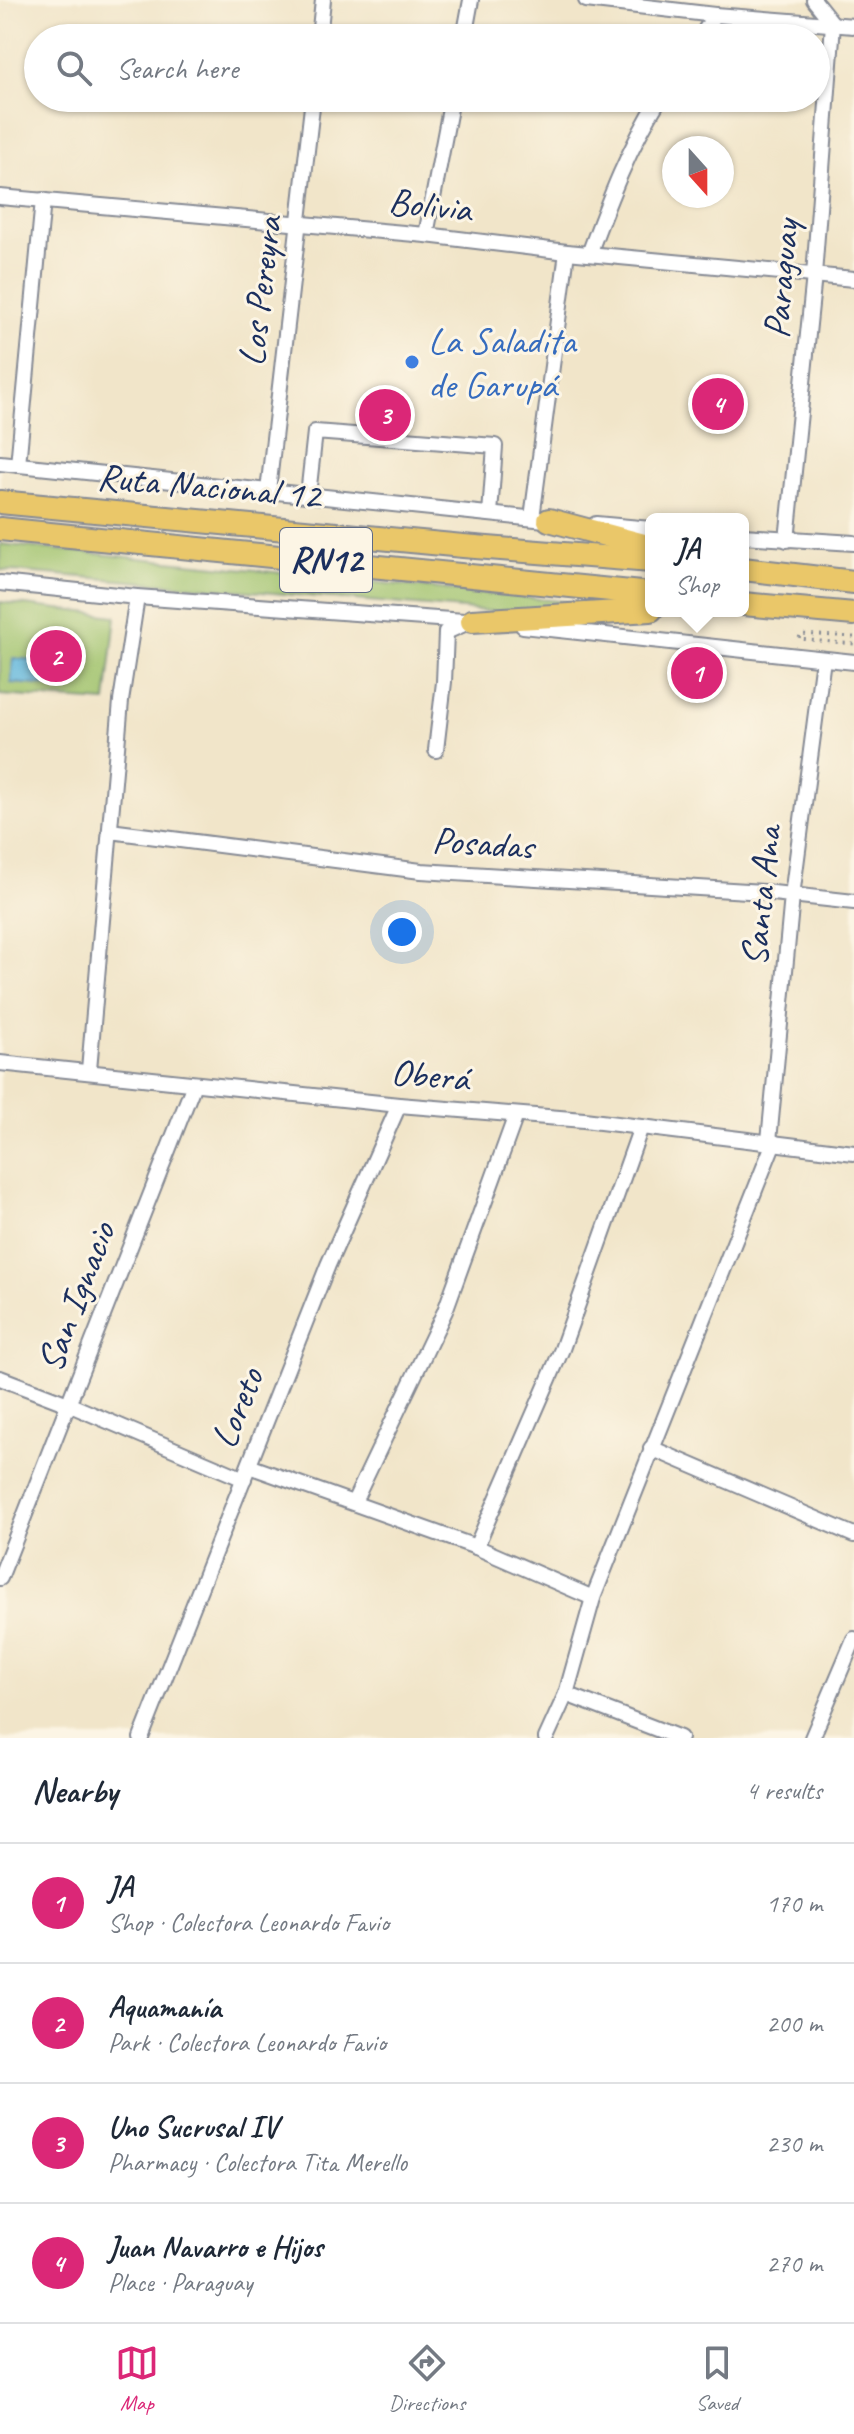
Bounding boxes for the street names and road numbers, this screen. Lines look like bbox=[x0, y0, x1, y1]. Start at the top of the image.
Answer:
street label: Bolivia bbox=[386, 177, 476, 233]
street label: Los Pereyra bbox=[228, 211, 293, 368]
street label: Paraguay bbox=[752, 215, 810, 340]
street label: Ruta Nacional 12 bbox=[95, 453, 325, 519]
road number: RN12 bbox=[280, 528, 372, 592]
street label: Posadas bbox=[431, 816, 538, 870]
street label: Santa Ana bbox=[730, 820, 792, 968]
street label: Oberá bbox=[389, 1048, 474, 1102]
street label: San Ignacio bbox=[26, 1213, 127, 1378]
street label: Loreto bbox=[200, 1360, 275, 1455]

